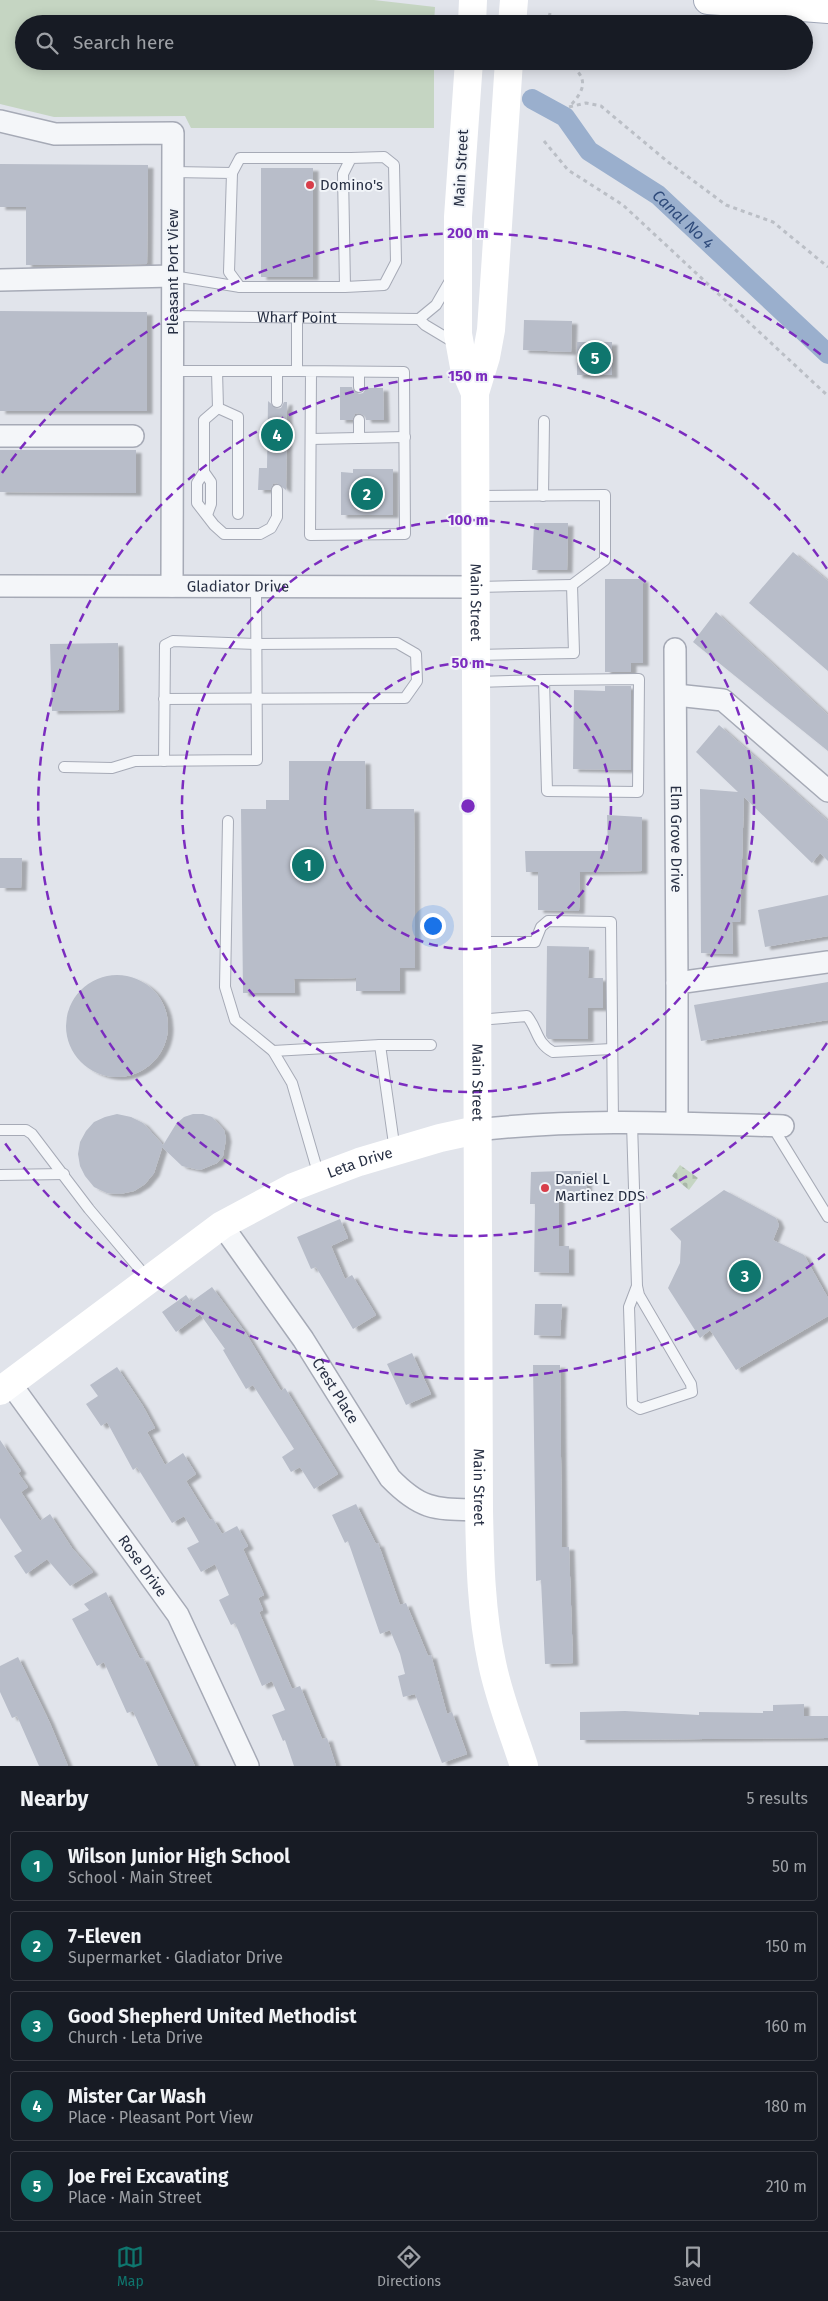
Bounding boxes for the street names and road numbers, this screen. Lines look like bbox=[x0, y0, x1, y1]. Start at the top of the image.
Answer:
street label: Main Street bbox=[450, 128, 472, 207]
street label: Pleasant Port View bbox=[164, 209, 182, 335]
street label: Wharf Point bbox=[257, 308, 338, 327]
street label: Main Street bbox=[467, 563, 485, 642]
street label: Gladiator Drive bbox=[187, 577, 289, 596]
street label: Elm Grove Drive bbox=[667, 785, 685, 893]
street label: Main Street bbox=[468, 1043, 487, 1122]
street label: Leta Drive bbox=[325, 1144, 395, 1182]
street label: Crest Place bbox=[308, 1355, 363, 1427]
street label: Main Street bbox=[470, 1448, 488, 1527]
street label: Rose Drive bbox=[114, 1532, 171, 1600]

